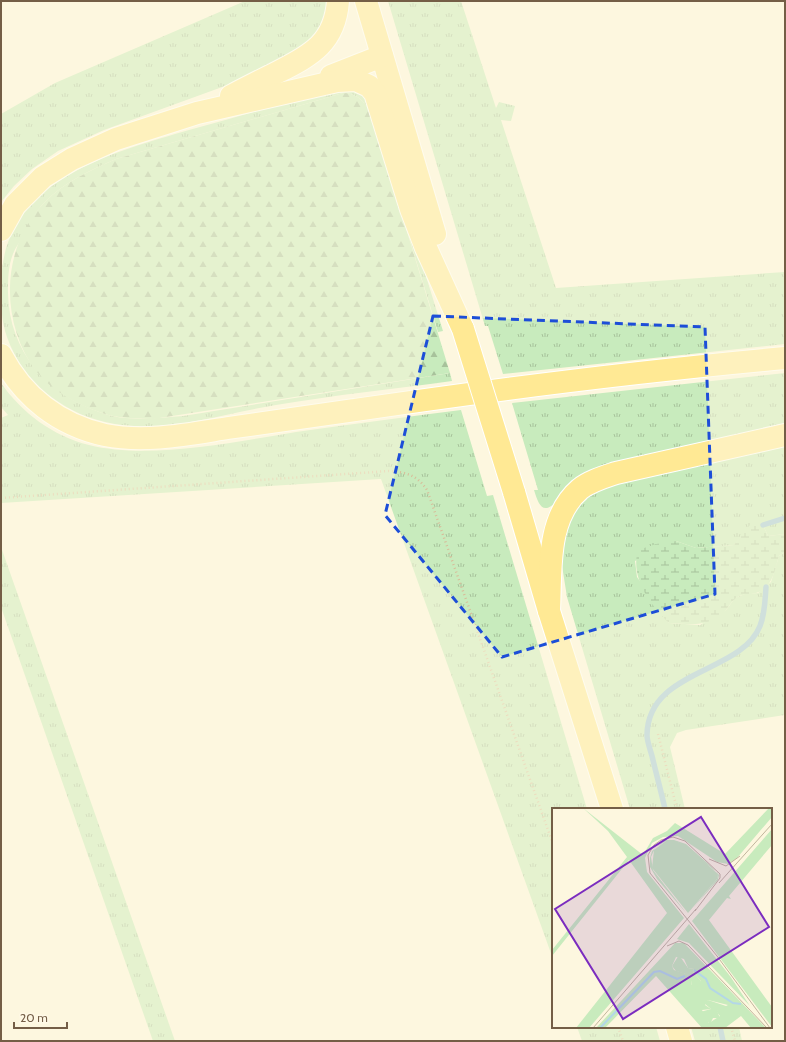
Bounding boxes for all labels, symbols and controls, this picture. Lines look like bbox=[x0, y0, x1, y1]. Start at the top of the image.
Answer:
inset map bbox=[552, 808, 772, 1028]
scale bar bbox=[14, 1004, 67, 1030]
text: 20 m bbox=[20, 1010, 48, 1025]

